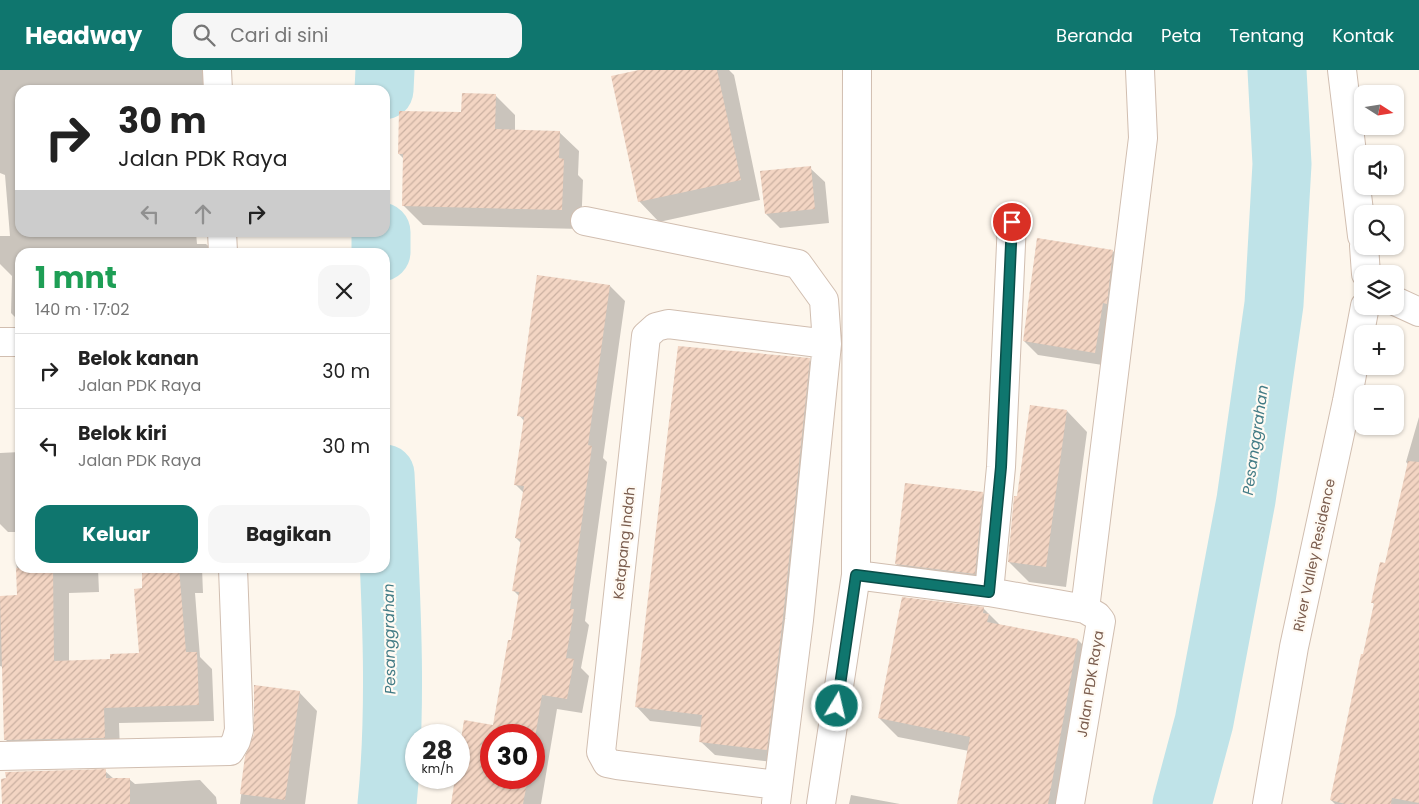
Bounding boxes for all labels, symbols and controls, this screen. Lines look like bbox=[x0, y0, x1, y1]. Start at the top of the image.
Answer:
search box bbox=[172, 13, 522, 58]
text: Headway bbox=[25, 19, 142, 52]
icon: search bbox=[190, 21, 218, 49]
text: Cari di sini bbox=[230, 22, 329, 49]
text: Beranda bbox=[1056, 23, 1133, 48]
text: Peta bbox=[1161, 23, 1201, 48]
text: Tentang bbox=[1229, 23, 1304, 48]
text: Kontak bbox=[1332, 23, 1394, 48]
north arrow bbox=[1354, 85, 1404, 135]
map controls bbox=[1354, 85, 1404, 435]
text: 30 m bbox=[118, 96, 206, 145]
icon: right bbox=[35, 105, 100, 170]
text: Jalan PDK Raya bbox=[118, 143, 288, 174]
button: sound bbox=[1354, 145, 1404, 195]
icon: left bbox=[136, 200, 164, 228]
icon: ahead bbox=[189, 200, 217, 228]
icon: right bbox=[242, 200, 270, 228]
pin bbox=[991, 201, 1033, 243]
button: search bbox=[1354, 205, 1404, 255]
icon: arrive bbox=[998, 208, 1026, 236]
text: 1 mnt bbox=[35, 256, 117, 299]
button: close bbox=[318, 265, 370, 317]
button: layers bbox=[1354, 265, 1404, 315]
text: 140 m · 17:02 bbox=[35, 298, 129, 321]
button: + bbox=[1354, 325, 1404, 375]
text: Belok kanan bbox=[78, 345, 199, 372]
icon: right bbox=[35, 357, 63, 385]
text: 30 m bbox=[322, 358, 370, 385]
text: Jalan PDK Raya bbox=[78, 374, 201, 397]
water label: Pesanggrahan bbox=[1237, 384, 1273, 496]
button: − bbox=[1354, 385, 1404, 435]
text: Belok kiri bbox=[78, 420, 167, 447]
icon: left bbox=[35, 432, 63, 460]
text: 30 m bbox=[322, 433, 370, 460]
text: Jalan PDK Raya bbox=[78, 449, 201, 472]
street label: River Valley Residence bbox=[1288, 476, 1340, 633]
street label: Ketapang Indah bbox=[608, 486, 640, 600]
button: Keluar bbox=[35, 505, 198, 563]
button: Bagikan bbox=[208, 505, 370, 563]
water label: Pesanggrahan bbox=[378, 583, 400, 695]
street label: Jalan PDK Raya bbox=[1072, 629, 1108, 739]
position arrow bbox=[810, 679, 862, 731]
speed limit sign: 30 bbox=[480, 724, 545, 789]
text: 28 bbox=[422, 733, 453, 768]
text: km/h bbox=[422, 760, 453, 777]

